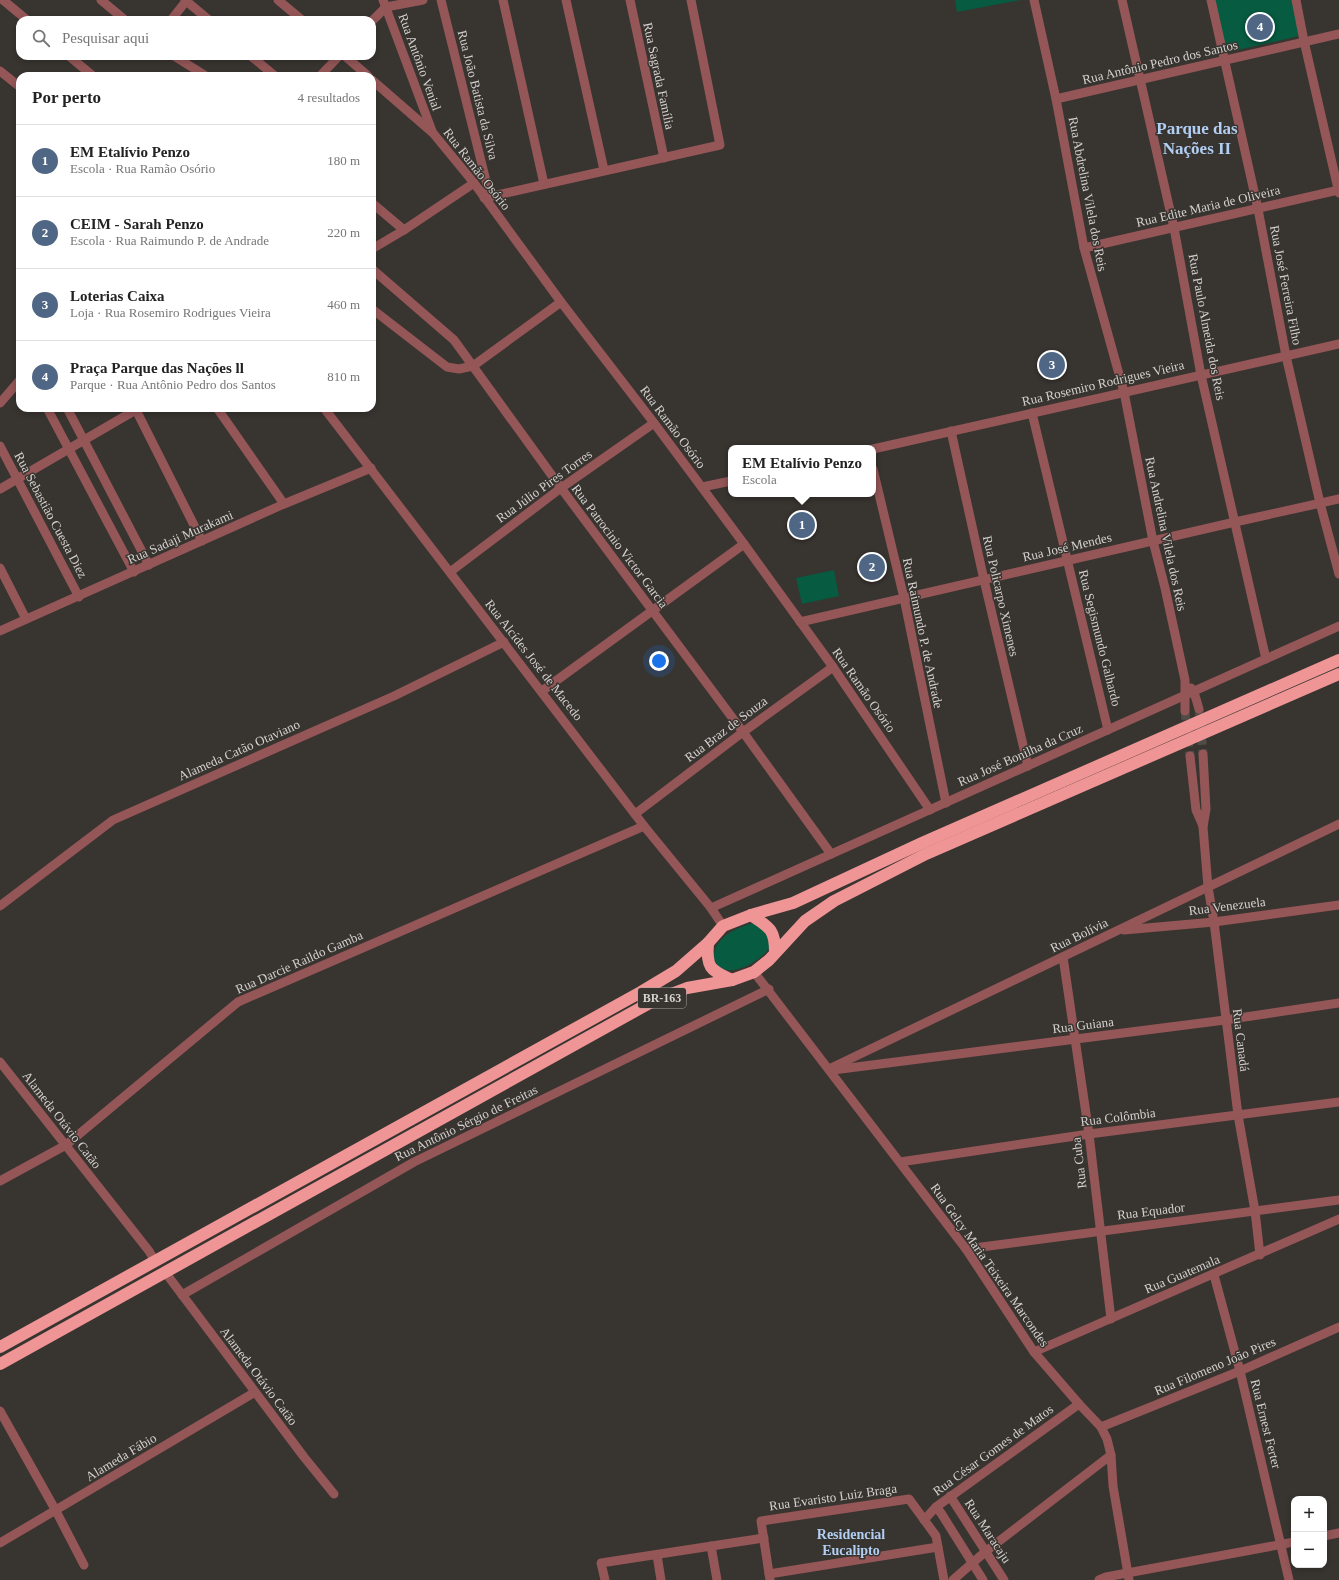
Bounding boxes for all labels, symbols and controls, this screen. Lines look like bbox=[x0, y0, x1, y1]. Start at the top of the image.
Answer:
street label: Rua Antônio Venial bbox=[395, 11, 445, 113]
pin: 4 bbox=[1247, 12, 1273, 42]
search box bbox=[16, 16, 376, 60]
street label: Rua Sagrada Família bbox=[640, 21, 678, 131]
icon: search bbox=[30, 27, 52, 49]
street label: Rua João Batista da Silva bbox=[455, 29, 501, 161]
text: Pesquisar aqui bbox=[62, 30, 149, 46]
street label: Rua Antônio Pedro dos Santos bbox=[1081, 37, 1239, 87]
text: Por perto bbox=[32, 88, 101, 107]
text: 4 resultados bbox=[298, 90, 360, 105]
street label: Rua Abdrelina Vilela dos Reis bbox=[1066, 115, 1110, 273]
district label: Parque das Nações II bbox=[1156, 119, 1238, 158]
street label: Rua Ramão Osório bbox=[440, 125, 514, 213]
text: EM Etalívio Penzo bbox=[70, 144, 190, 160]
text: 1 bbox=[42, 153, 48, 168]
text: 180 m bbox=[327, 153, 360, 168]
text: Escola · Rua Ramão Osório bbox=[70, 161, 215, 176]
street label: Rua Edite Maria de Oliveira bbox=[1135, 182, 1282, 230]
text: CEIM - Sarah Penzo bbox=[70, 216, 204, 232]
street label: Rua José Ferreira Filho bbox=[1267, 224, 1305, 346]
text: 2 bbox=[42, 225, 48, 240]
text: 220 m bbox=[327, 225, 360, 240]
text: Escola · Rua Raimundo P. de Andrade bbox=[70, 233, 269, 248]
street label: Rua Paulo Almeida dos Reis bbox=[1185, 253, 1229, 401]
text: Loterias Caixa bbox=[70, 288, 165, 304]
text: 3 bbox=[42, 297, 48, 312]
text: 460 m bbox=[327, 297, 360, 312]
text: Loja · Rua Rosemiro Rodrigues Vieira bbox=[70, 305, 271, 320]
pin: 3 bbox=[1039, 350, 1065, 380]
street label: Rua Rosemiro Rodrigues Vieira bbox=[1020, 357, 1186, 409]
text: Praça Parque das Nações ll bbox=[70, 360, 244, 376]
text: 4 bbox=[42, 369, 48, 384]
text: 810 m bbox=[327, 369, 360, 384]
text: Parque · Rua Antônio Pedro dos Santos bbox=[70, 377, 276, 392]
street label: Rua Ramão Osório bbox=[637, 383, 709, 471]
popup bbox=[728, 445, 876, 497]
street label: Rua Júlio Pires Torres bbox=[493, 446, 595, 526]
street label: Rua Sebastião Cuesta Diez bbox=[11, 449, 91, 581]
text: EM Etalívio Penzo bbox=[742, 455, 862, 471]
street label: Rua Andrelina Vilela dos Reis bbox=[1142, 456, 1190, 612]
text: Escola bbox=[742, 472, 777, 487]
street label: Rua Patrocinio Victor Garcia bbox=[569, 481, 672, 611]
street label: Rua Sadaji Murakami bbox=[125, 507, 236, 567]
pin: 1 bbox=[789, 510, 815, 540]
street label: Rua José Mendes bbox=[1021, 529, 1113, 565]
street label: Rua Policarpo Ximenes bbox=[980, 534, 1022, 658]
pin: 2 bbox=[859, 552, 885, 582]
street label: Rua Raimundo P. de Andrade bbox=[900, 556, 946, 710]
street label: Rua Segismundo Galhardo bbox=[1076, 568, 1124, 708]
street label: Rua Alcídes José de Macedo bbox=[482, 596, 586, 724]
street label: Rua Ramão Osório bbox=[829, 645, 899, 735]
your location bbox=[649, 651, 669, 671]
street label: Rua Braz de Souza bbox=[682, 693, 770, 765]
street label: Alameda Catão Otaviano bbox=[176, 716, 302, 784]
street label: Rua José Bonilha da Cruz bbox=[955, 721, 1085, 789]
street label: Rua Venezuela bbox=[1188, 894, 1267, 918]
street label: Rua Bolívia bbox=[1048, 914, 1111, 955]
street label: Rua Darcie Raildo Gamba bbox=[233, 927, 365, 997]
road number: BR-163 bbox=[638, 988, 686, 1008]
street label: Rua Canadá bbox=[1230, 1008, 1252, 1072]
street label: Rua Guiana bbox=[1051, 1014, 1115, 1036]
street label: Alameda Otávio Catão bbox=[19, 1068, 105, 1172]
street label: Rua Antônio Sérgio de Freitas bbox=[392, 1082, 540, 1164]
street label: Rua Colômbia bbox=[1080, 1105, 1157, 1129]
street label: Rua Cuba bbox=[1068, 1136, 1090, 1190]
street label: Rua Gelcy Maria Teixeira Marcondes bbox=[928, 1180, 1052, 1350]
street label: Rua Equador bbox=[1116, 1199, 1186, 1223]
street label: Rua Guatemala bbox=[1142, 1251, 1222, 1297]
street label: Alameda Otávio Catão bbox=[217, 1324, 301, 1428]
street label: Rua Filomeno João Pires bbox=[1152, 1334, 1278, 1398]
street label: Rua Ernest Ferter bbox=[1248, 1378, 1285, 1471]
street label: Rua César Gomes de Matos bbox=[930, 1401, 1056, 1499]
street label: Alameda Fábio bbox=[83, 1430, 159, 1484]
street label: Rua Evaristo Luiz Braga bbox=[768, 1481, 898, 1513]
street label: Rua Maracaju bbox=[962, 1496, 1015, 1566]
map controls bbox=[1291, 1496, 1327, 1568]
button: + bbox=[1291, 1496, 1327, 1532]
district label: Residencial Eucalipto bbox=[817, 1527, 885, 1558]
button: − bbox=[1291, 1532, 1327, 1568]

